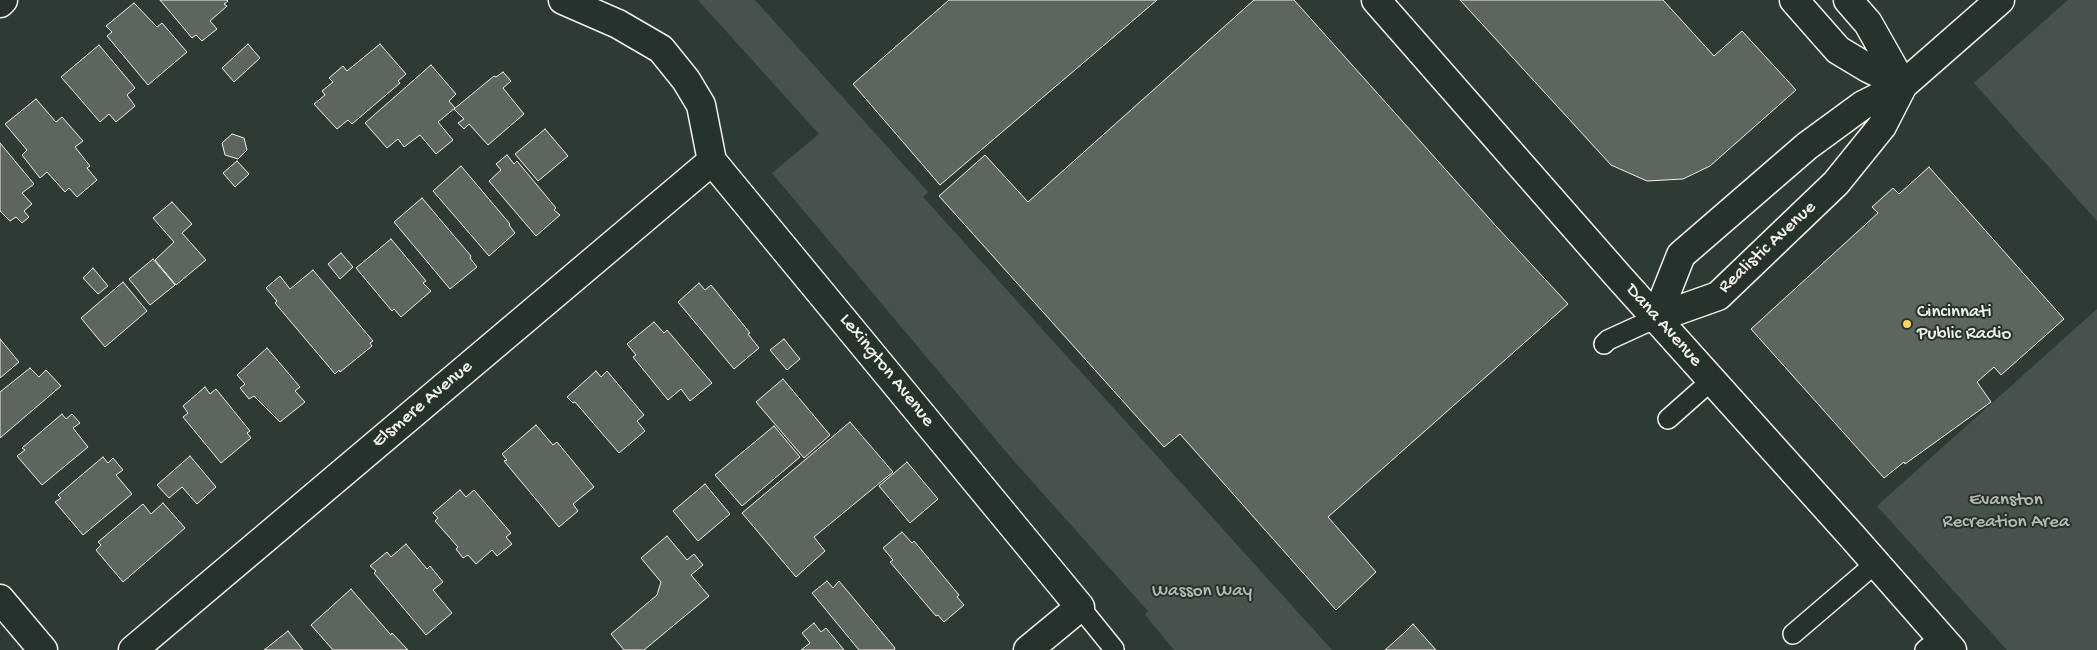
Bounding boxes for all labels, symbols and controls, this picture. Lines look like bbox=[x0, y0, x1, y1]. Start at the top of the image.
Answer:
street label: Realistic Avenue bbox=[1714, 197, 1822, 299]
street label: Dana Avenue bbox=[1620, 280, 1706, 372]
place label: Cincinnati Public Radio bbox=[1917, 302, 2011, 346]
street label: Lexington Avenue bbox=[833, 310, 939, 432]
marker: Cincinnati Public Radio bbox=[1901, 318, 1913, 330]
street label: Elsmere Avenue bbox=[368, 356, 478, 454]
park label: Evanston Recreation Area bbox=[1943, 490, 2069, 534]
park label: Wasson Way bbox=[1152, 581, 1252, 603]

